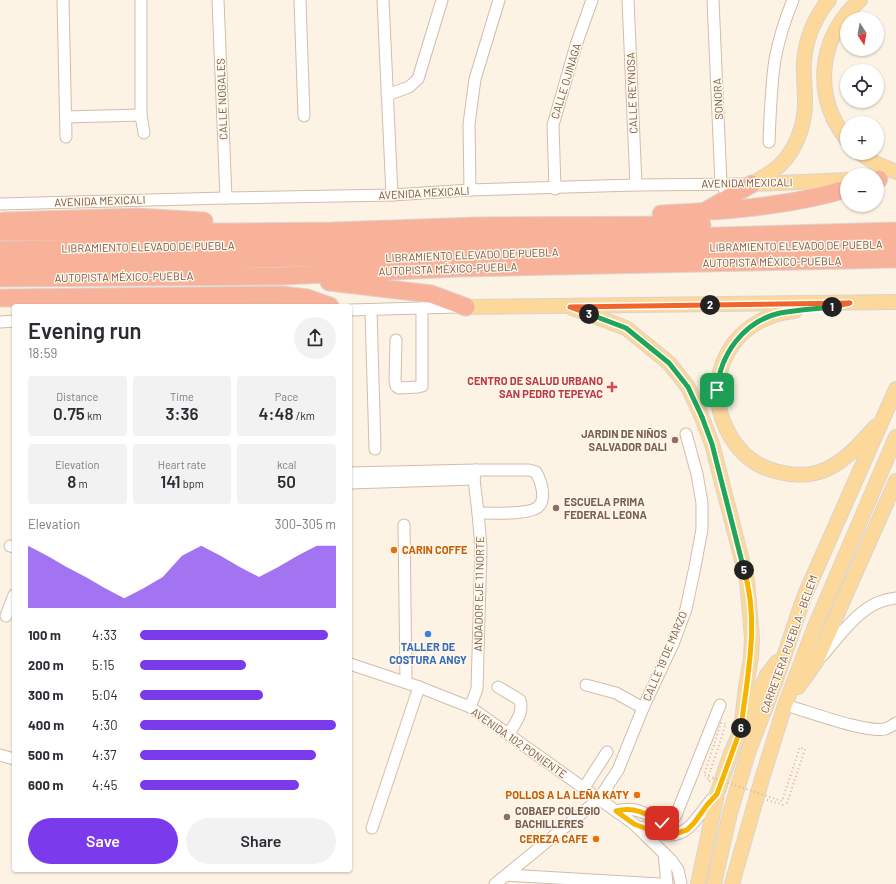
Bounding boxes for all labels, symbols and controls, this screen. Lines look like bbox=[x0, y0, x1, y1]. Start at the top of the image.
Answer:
north arrow bbox=[840, 12, 884, 56]
map controls bbox=[840, 12, 884, 212]
street label: CALLE OJINAGA bbox=[548, 41, 583, 120]
street label: CALLE REYNOSA bbox=[624, 52, 639, 134]
street label: CALLE NOGALES bbox=[214, 58, 229, 140]
button: locate bbox=[840, 64, 884, 108]
street label: SONORA bbox=[710, 78, 725, 120]
button: + bbox=[840, 116, 884, 160]
button: − bbox=[840, 168, 884, 212]
street label: AVENIDA MEXICALI bbox=[701, 175, 793, 190]
street label: AVENIDA MEXICALI bbox=[378, 184, 470, 201]
street label: AVENIDA MEXICALI bbox=[54, 192, 146, 209]
street label: LIBRAMIENTO ELEVADO DE PUEBLA bbox=[709, 237, 883, 254]
street label: LIBRAMIENTO ELEVADO DE PUEBLA bbox=[61, 238, 235, 255]
street label: LIBRAMIENTO ELEVADO DE PUEBLA bbox=[385, 245, 559, 264]
street label: AUTOPISTA MÉXICO-PUEBLA bbox=[703, 254, 842, 269]
street label: AUTOPISTA MÉXICO-PUEBLA bbox=[378, 260, 518, 277]
street label: AUTOPISTA MÉXICO-PUEBLA bbox=[55, 269, 194, 284]
pin: 2 bbox=[700, 295, 720, 315]
pin: 1 bbox=[822, 297, 842, 317]
text: 2 bbox=[707, 298, 713, 311]
text: 1 bbox=[830, 300, 834, 313]
pin: 3 bbox=[579, 304, 599, 324]
text: 3 bbox=[586, 307, 592, 320]
text: Evening run bbox=[28, 317, 142, 343]
button: share bbox=[294, 317, 336, 359]
text: 18:59 bbox=[28, 345, 57, 361]
pin bbox=[700, 373, 734, 407]
place label: CENTRO DE SALUD URBANO SAN PEDRO TEPEYAC bbox=[467, 374, 603, 400]
icon: arrive bbox=[706, 379, 728, 401]
marker: CENTRO DE SALUD URBANO SAN PEDRO TEPEYAC bbox=[606, 381, 618, 393]
text: Distance bbox=[56, 390, 98, 403]
text: Time bbox=[170, 390, 194, 403]
text: Pace bbox=[275, 390, 298, 403]
text: 0.75 bbox=[53, 403, 85, 423]
text: 3:36 bbox=[165, 403, 199, 423]
text: 4:48 bbox=[259, 403, 294, 423]
text: km bbox=[85, 409, 102, 422]
text: /km bbox=[294, 409, 315, 422]
place label: JARDIN DE NIÑOS SALVADOR DALI bbox=[581, 427, 667, 453]
marker: JARDIN DE NIÑOS SALVADOR DALI bbox=[670, 435, 680, 445]
text: Elevation bbox=[55, 458, 99, 471]
text: Heart rate bbox=[158, 458, 206, 471]
text: kcal bbox=[277, 458, 296, 471]
text: 8 bbox=[67, 471, 76, 491]
text: 141 bbox=[160, 471, 180, 491]
text: 50 bbox=[277, 471, 296, 491]
text: m bbox=[76, 477, 88, 490]
text: bpm bbox=[180, 477, 204, 490]
place label: ESCUELA PRIMA FEDERAL LEONA bbox=[564, 495, 647, 521]
marker: ESCUELA PRIMA FEDERAL LEONA bbox=[551, 503, 561, 513]
text: Elevation bbox=[28, 516, 80, 532]
text: 300–305 m bbox=[275, 516, 336, 532]
street label: ANDADOR EJE 11 NORTE bbox=[471, 536, 486, 652]
place label: CARIN COFFE bbox=[402, 543, 468, 556]
marker: CARIN COFFE bbox=[389, 545, 399, 555]
pin: 5 bbox=[734, 560, 754, 580]
text: 5 bbox=[741, 563, 747, 576]
street label: CARRETERA PUEBLA - BELEM bbox=[757, 573, 820, 715]
street label: CALLE 19 DE MARZO bbox=[640, 609, 689, 703]
text: 100 m bbox=[28, 627, 61, 643]
text: 4:33 bbox=[92, 627, 117, 643]
marker: TALLER DE COSTURA ANGY bbox=[423, 629, 433, 639]
place label: TALLER DE COSTURA ANGY bbox=[389, 640, 467, 666]
text: 200 m bbox=[28, 657, 64, 673]
text: 5:15 bbox=[92, 657, 114, 673]
text: 300 m bbox=[28, 687, 63, 703]
text: 5:04 bbox=[92, 687, 118, 703]
street label: AVENIDA 102 PONIENTE bbox=[469, 705, 570, 781]
text: 400 m bbox=[28, 717, 64, 733]
text: 4:30 bbox=[92, 717, 118, 733]
pin: 6 bbox=[731, 718, 751, 738]
text: 6 bbox=[738, 721, 744, 734]
text: 500 m bbox=[28, 747, 63, 763]
text: 4:37 bbox=[92, 747, 116, 763]
text: 600 m bbox=[28, 777, 63, 793]
text: 4:45 bbox=[92, 777, 117, 793]
place label: POLLOS A LA LEÑA KATY bbox=[506, 788, 629, 801]
marker: POLLOS A LA LEÑA KATY bbox=[632, 790, 642, 800]
place label: COBAEP COLEGIO BACHILLERES bbox=[515, 804, 600, 830]
pin bbox=[645, 806, 679, 840]
marker: COBAEP COLEGIO BACHILLERES bbox=[502, 812, 512, 822]
icon: check bbox=[651, 812, 673, 834]
button: Save bbox=[28, 818, 178, 864]
button: Share bbox=[186, 818, 336, 864]
place label: CEREZA CAFE bbox=[520, 832, 589, 845]
marker: CEREZA CAFE bbox=[591, 834, 601, 844]

